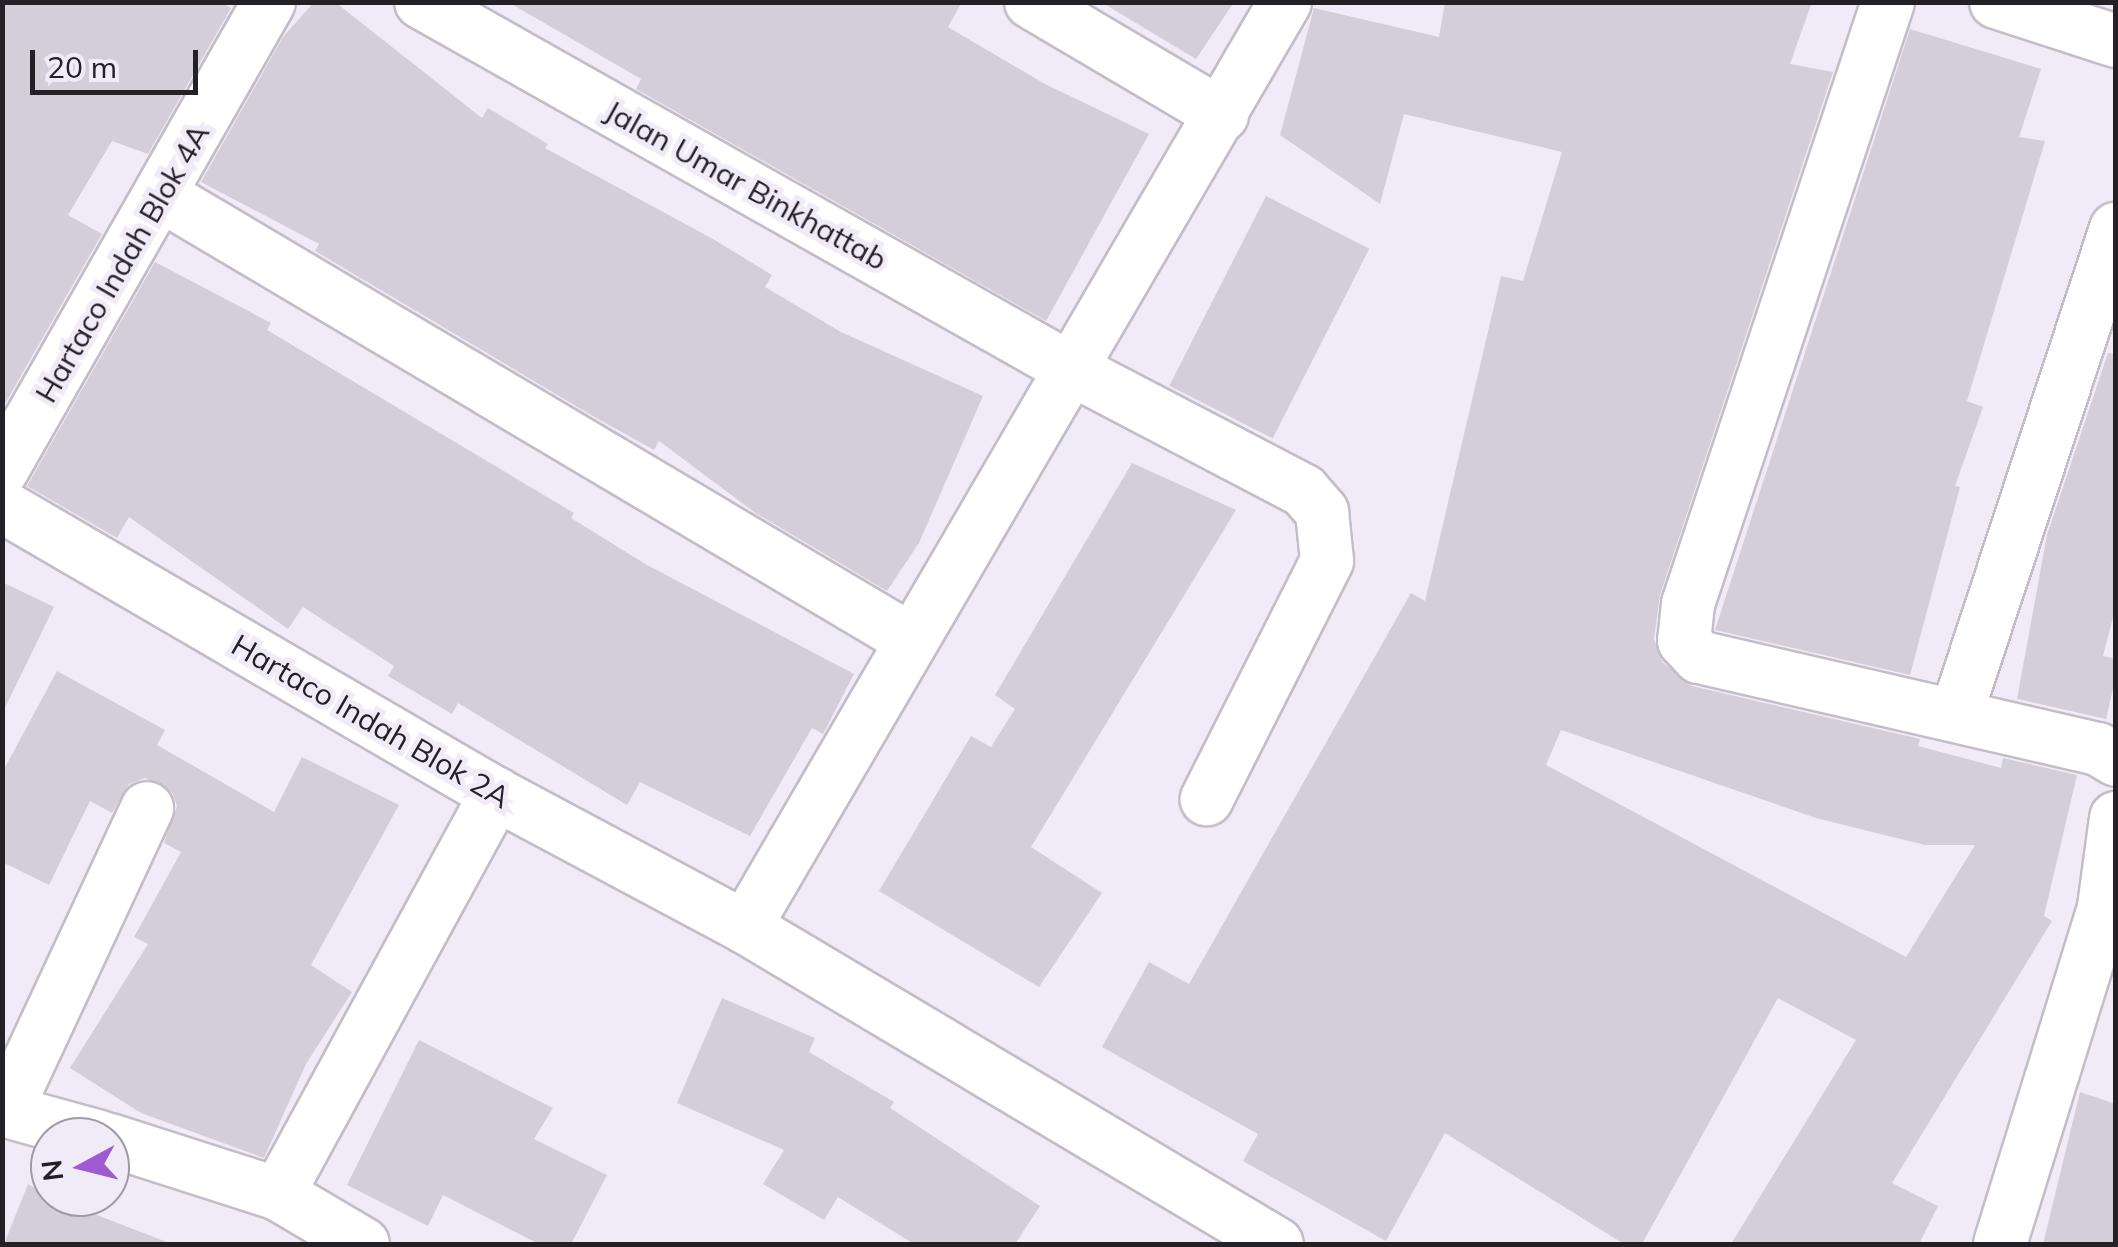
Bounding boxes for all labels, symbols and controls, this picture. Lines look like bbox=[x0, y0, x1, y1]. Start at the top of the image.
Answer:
scale bar bbox=[35, 30, 202, 92]
text: 20 m bbox=[47, 48, 117, 86]
street label: Jalan Umar Binkhattab bbox=[599, 93, 893, 277]
street label: Hartaco Indah Blok 4A bbox=[28, 117, 216, 409]
street label: Hartaco Indah Blok 2A bbox=[225, 627, 517, 815]
north arrow bbox=[30, 1117, 130, 1217]
text: N bbox=[33, 1158, 70, 1183]

